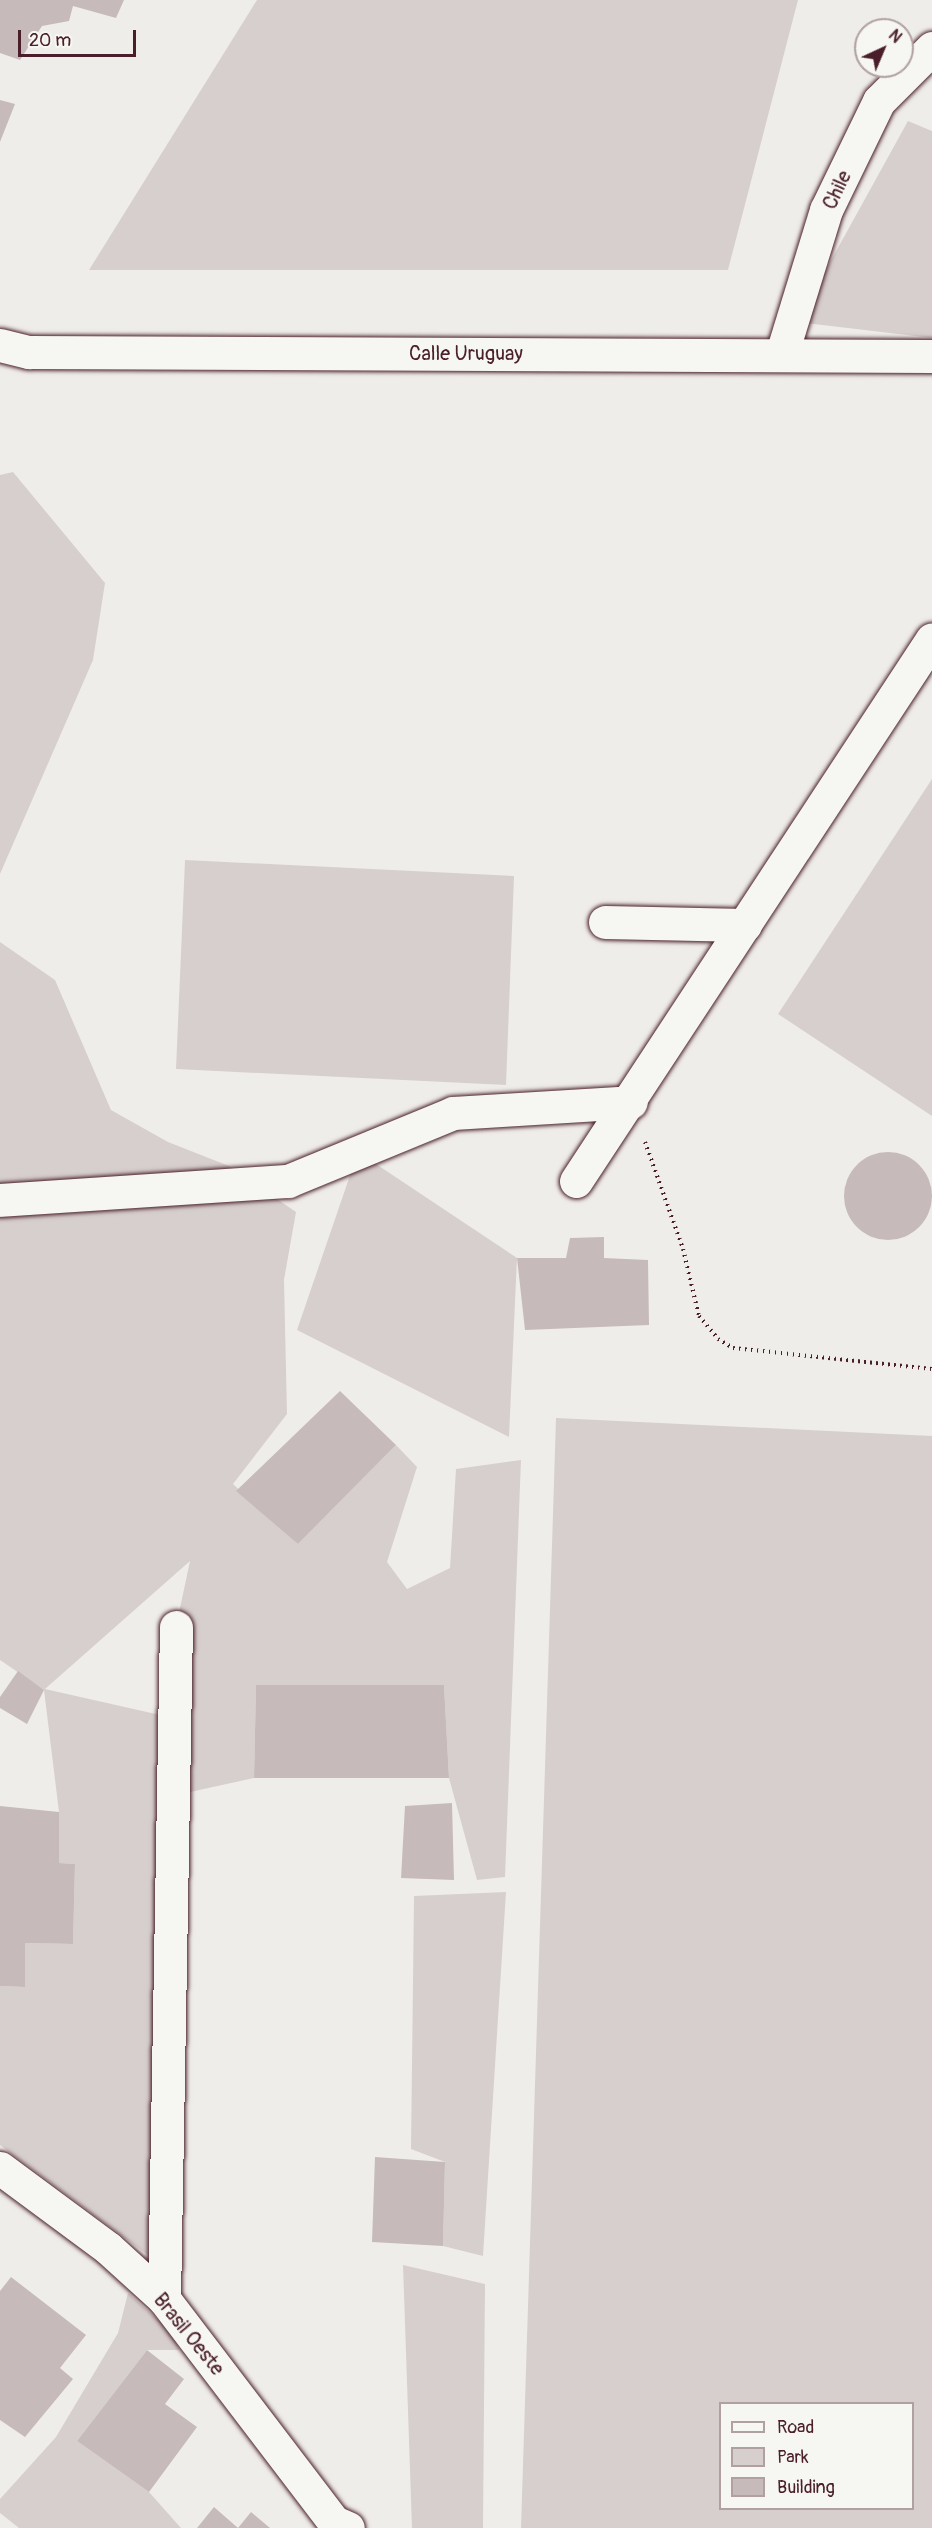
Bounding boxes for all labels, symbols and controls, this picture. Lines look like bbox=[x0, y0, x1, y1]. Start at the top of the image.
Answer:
scale bar bbox=[21, 18, 140, 56]
north arrow bbox=[854, 18, 914, 78]
text: N bbox=[884, 26, 906, 47]
text: 20 m bbox=[29, 29, 71, 52]
street label: Chile bbox=[818, 167, 856, 213]
street label: Calle Uruguay bbox=[409, 341, 523, 365]
street label: Brasil Oeste bbox=[149, 2288, 229, 2380]
legend bbox=[719, 2402, 914, 2510]
text: Road bbox=[777, 2416, 814, 2439]
text: Park bbox=[777, 2446, 809, 2469]
text: Building bbox=[777, 2476, 835, 2499]

